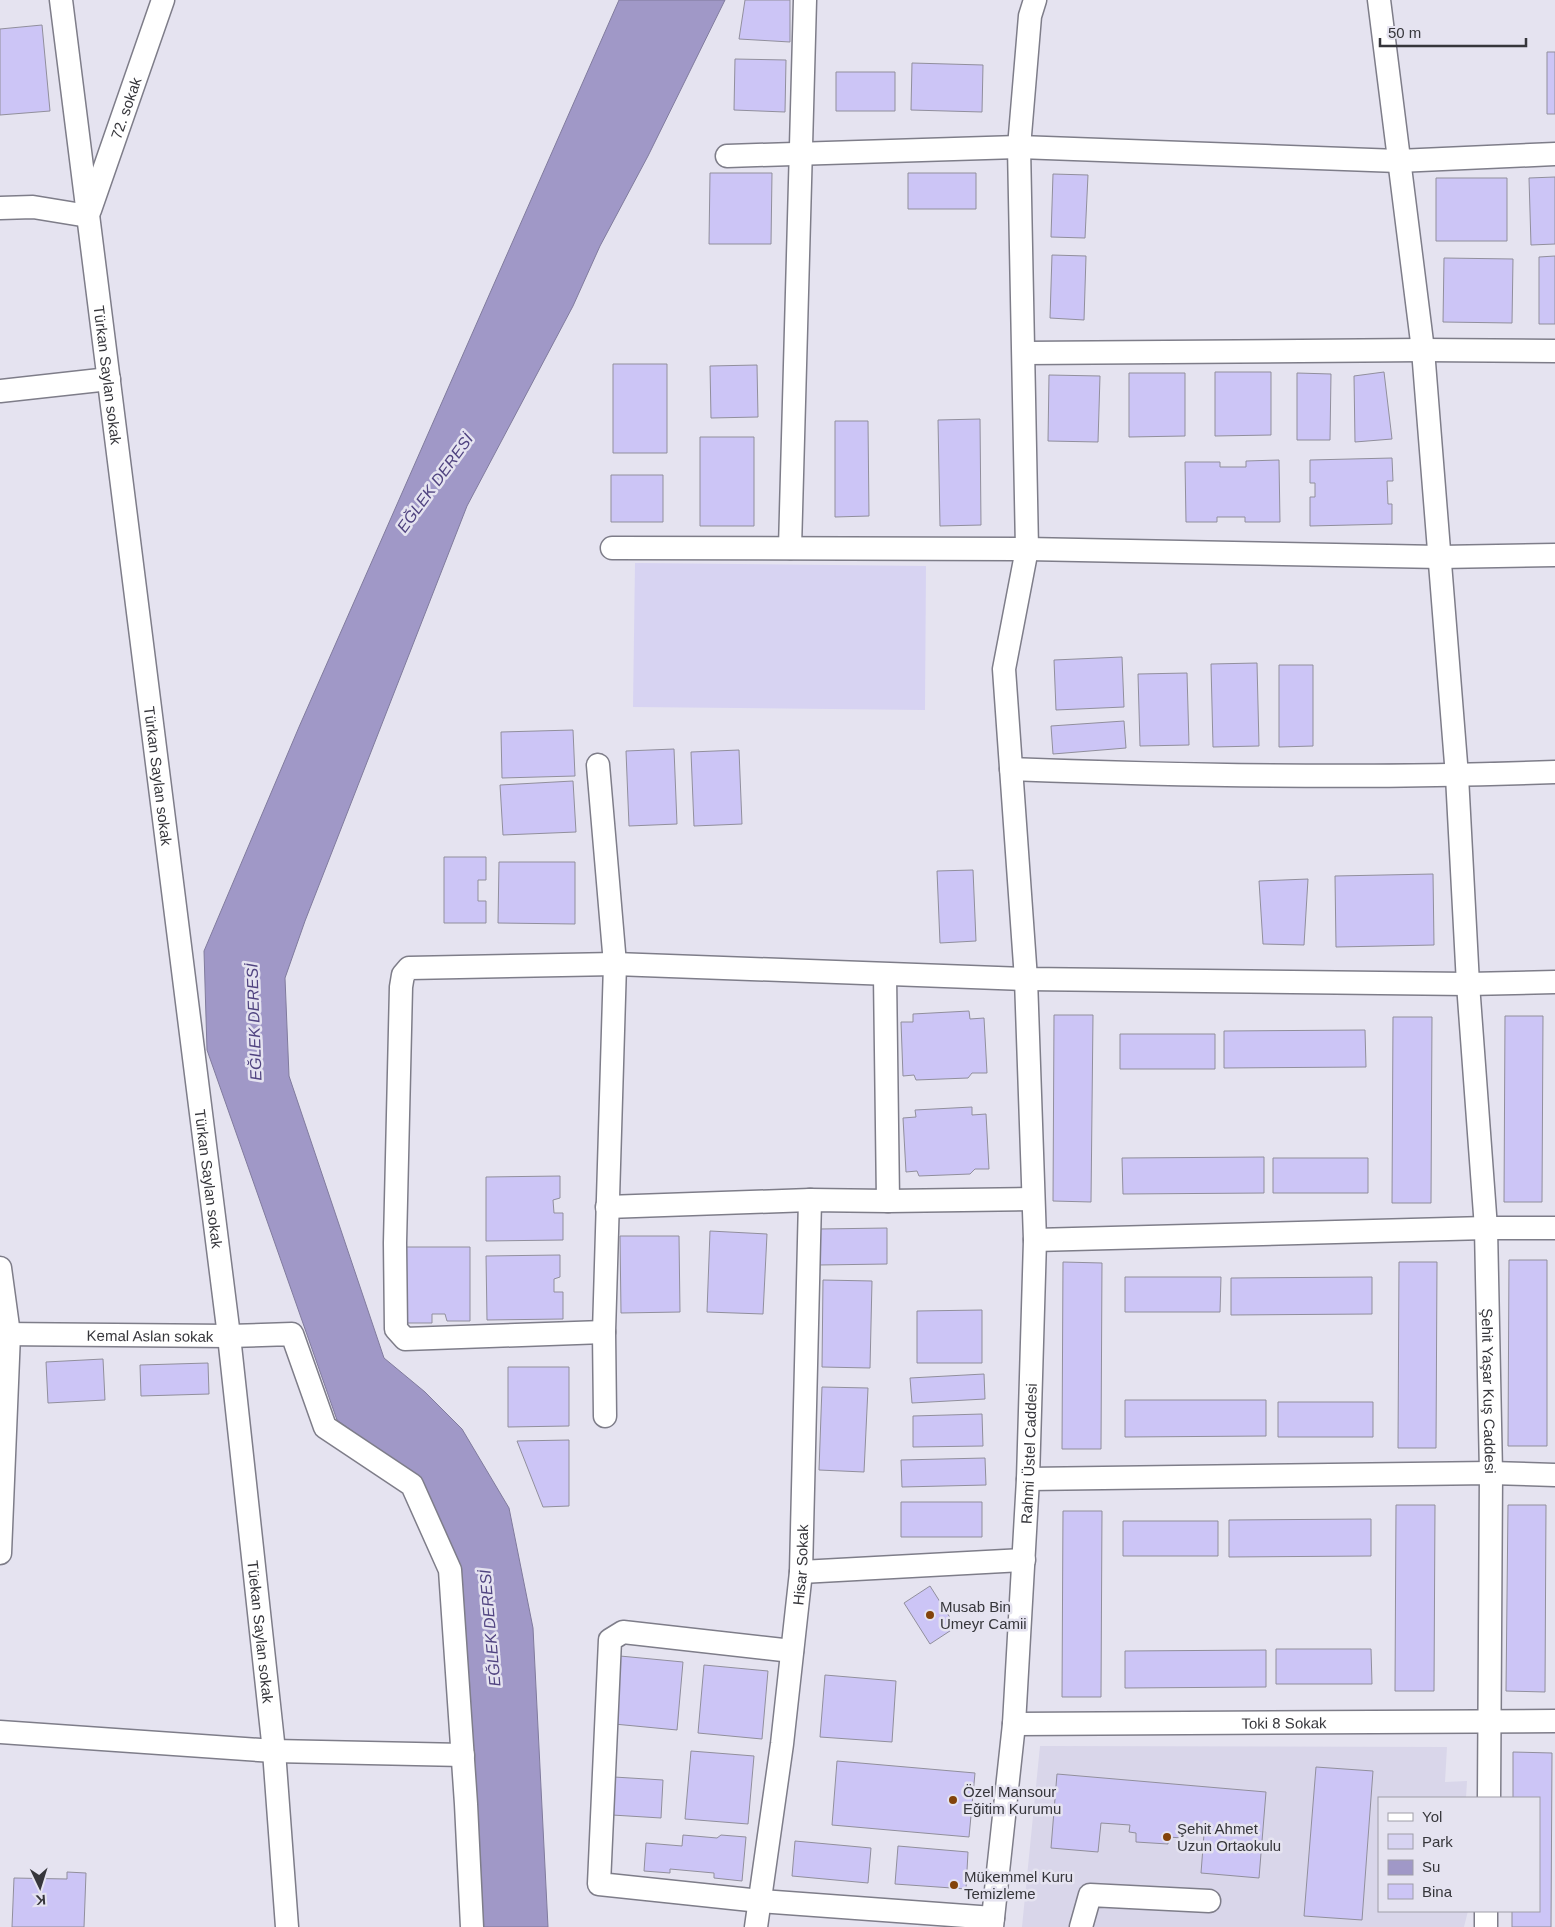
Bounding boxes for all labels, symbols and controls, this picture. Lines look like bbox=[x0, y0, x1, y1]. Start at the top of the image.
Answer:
scale bar bbox=[1380, 15, 1526, 47]
text: 50 m bbox=[1388, 24, 1421, 41]
street label: 72. sokak bbox=[107, 74, 144, 141]
street label: Türkan Saylan sokak bbox=[91, 304, 125, 446]
water label: EĞLEK DERESİ bbox=[393, 429, 477, 535]
street label: Türkan Saylan sokak bbox=[141, 705, 176, 847]
water label: EĞLEK DERESİ bbox=[242, 962, 265, 1081]
street label: Türkan Saylan sokak bbox=[192, 1108, 226, 1250]
street label: Şehit Yaşar Kuş Caddesi bbox=[1479, 1308, 1500, 1474]
street label: Kemal Aslan sokak bbox=[87, 1326, 214, 1344]
street label: Rahmi Üstel Caddesi bbox=[1017, 1383, 1039, 1524]
street label: Hisar Sokak bbox=[789, 1524, 811, 1606]
street label: Tüekan Saylan sokak bbox=[245, 1560, 277, 1704]
water label: EĞLEK DERESİ bbox=[475, 1568, 504, 1687]
place label: Musab Bin Umeyr Camii bbox=[940, 1598, 1027, 1632]
marker: Musab Bin Umeyr Camii bbox=[924, 1609, 936, 1621]
street label: Toki 8 Sokak bbox=[1241, 1714, 1327, 1731]
place label: Özel Mansour Eğitim Kurumu bbox=[963, 1783, 1061, 1817]
marker: Özel Mansour Eğitim Kurumu bbox=[947, 1794, 959, 1806]
legend bbox=[1378, 1797, 1540, 1912]
text: Yol bbox=[1422, 1808, 1442, 1825]
place label: Şehit Ahmet Uzun Ortaokulu bbox=[1177, 1820, 1281, 1854]
marker: Şehit Ahmet Uzun Ortaokulu bbox=[1161, 1831, 1173, 1843]
text: Park bbox=[1422, 1833, 1453, 1850]
text: Su bbox=[1422, 1858, 1440, 1875]
north arrow bbox=[15, 1862, 65, 1912]
place label: Mükemmel Kuru Temizleme bbox=[964, 1868, 1073, 1902]
marker: Mükemmel Kuru Temizleme bbox=[948, 1879, 960, 1891]
text: Bina bbox=[1422, 1883, 1453, 1900]
text: K bbox=[35, 1892, 47, 1908]

